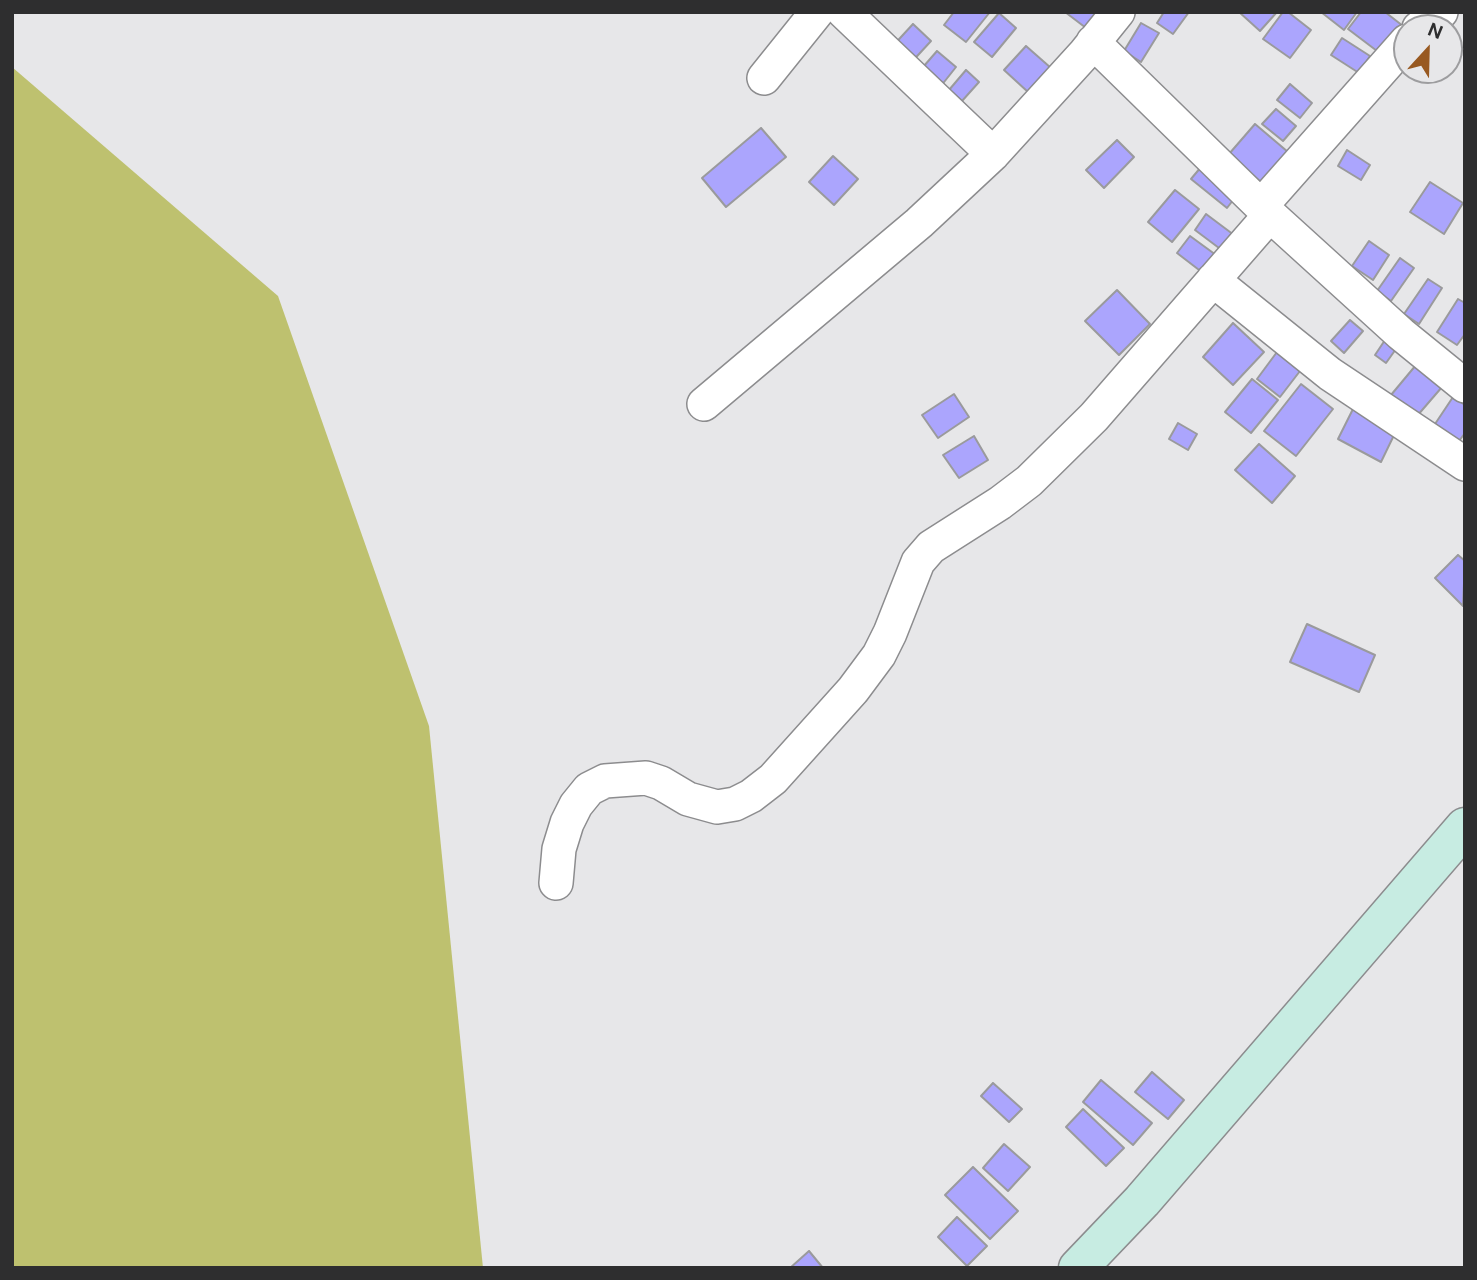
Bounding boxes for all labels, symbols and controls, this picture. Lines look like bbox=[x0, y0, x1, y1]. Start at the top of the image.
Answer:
north arrow bbox=[1393, 14, 1463, 84]
text: N bbox=[1424, 17, 1446, 45]

